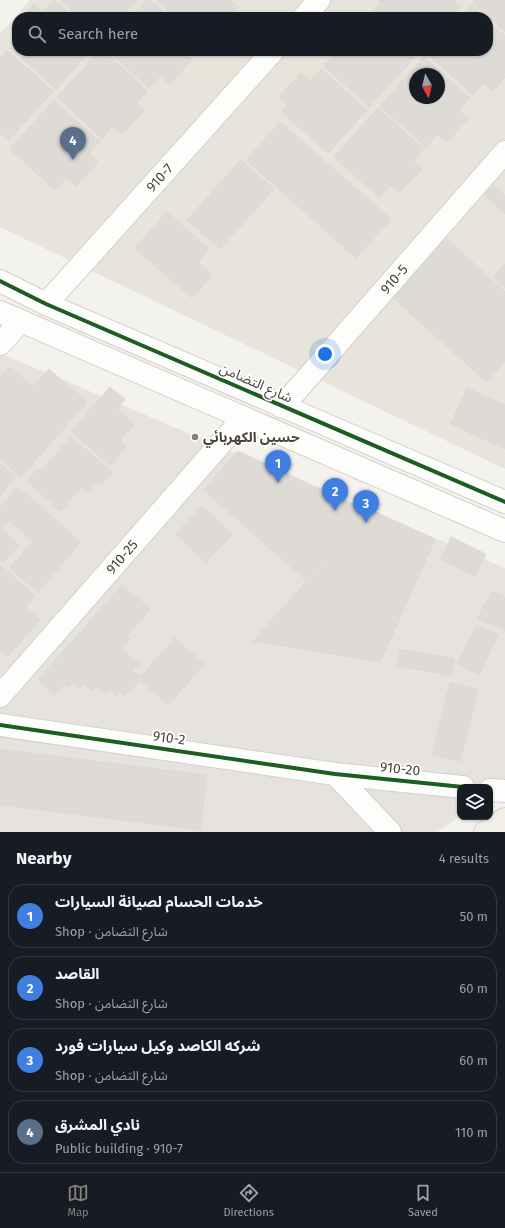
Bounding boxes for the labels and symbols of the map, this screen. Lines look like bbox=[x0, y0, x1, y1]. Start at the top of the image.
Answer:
north arrow bbox=[409, 68, 445, 104]
pin: 4 bbox=[60, 127, 86, 160]
street label: 910-7 bbox=[143, 160, 177, 195]
street label: 910-5 bbox=[376, 261, 411, 297]
your location bbox=[315, 344, 335, 364]
street label: شارع التضامن bbox=[216, 359, 295, 408]
place label: حسين الكهربائي bbox=[203, 429, 300, 448]
marker: حسين الكهربائي bbox=[190, 432, 200, 442]
pin: 1 bbox=[265, 450, 291, 483]
pin: 2 bbox=[322, 478, 348, 511]
pin: 3 bbox=[353, 490, 379, 523]
street label: 910-25 bbox=[102, 536, 141, 577]
street label: 910-2 bbox=[152, 727, 186, 749]
street label: 910-20 bbox=[379, 758, 421, 780]

